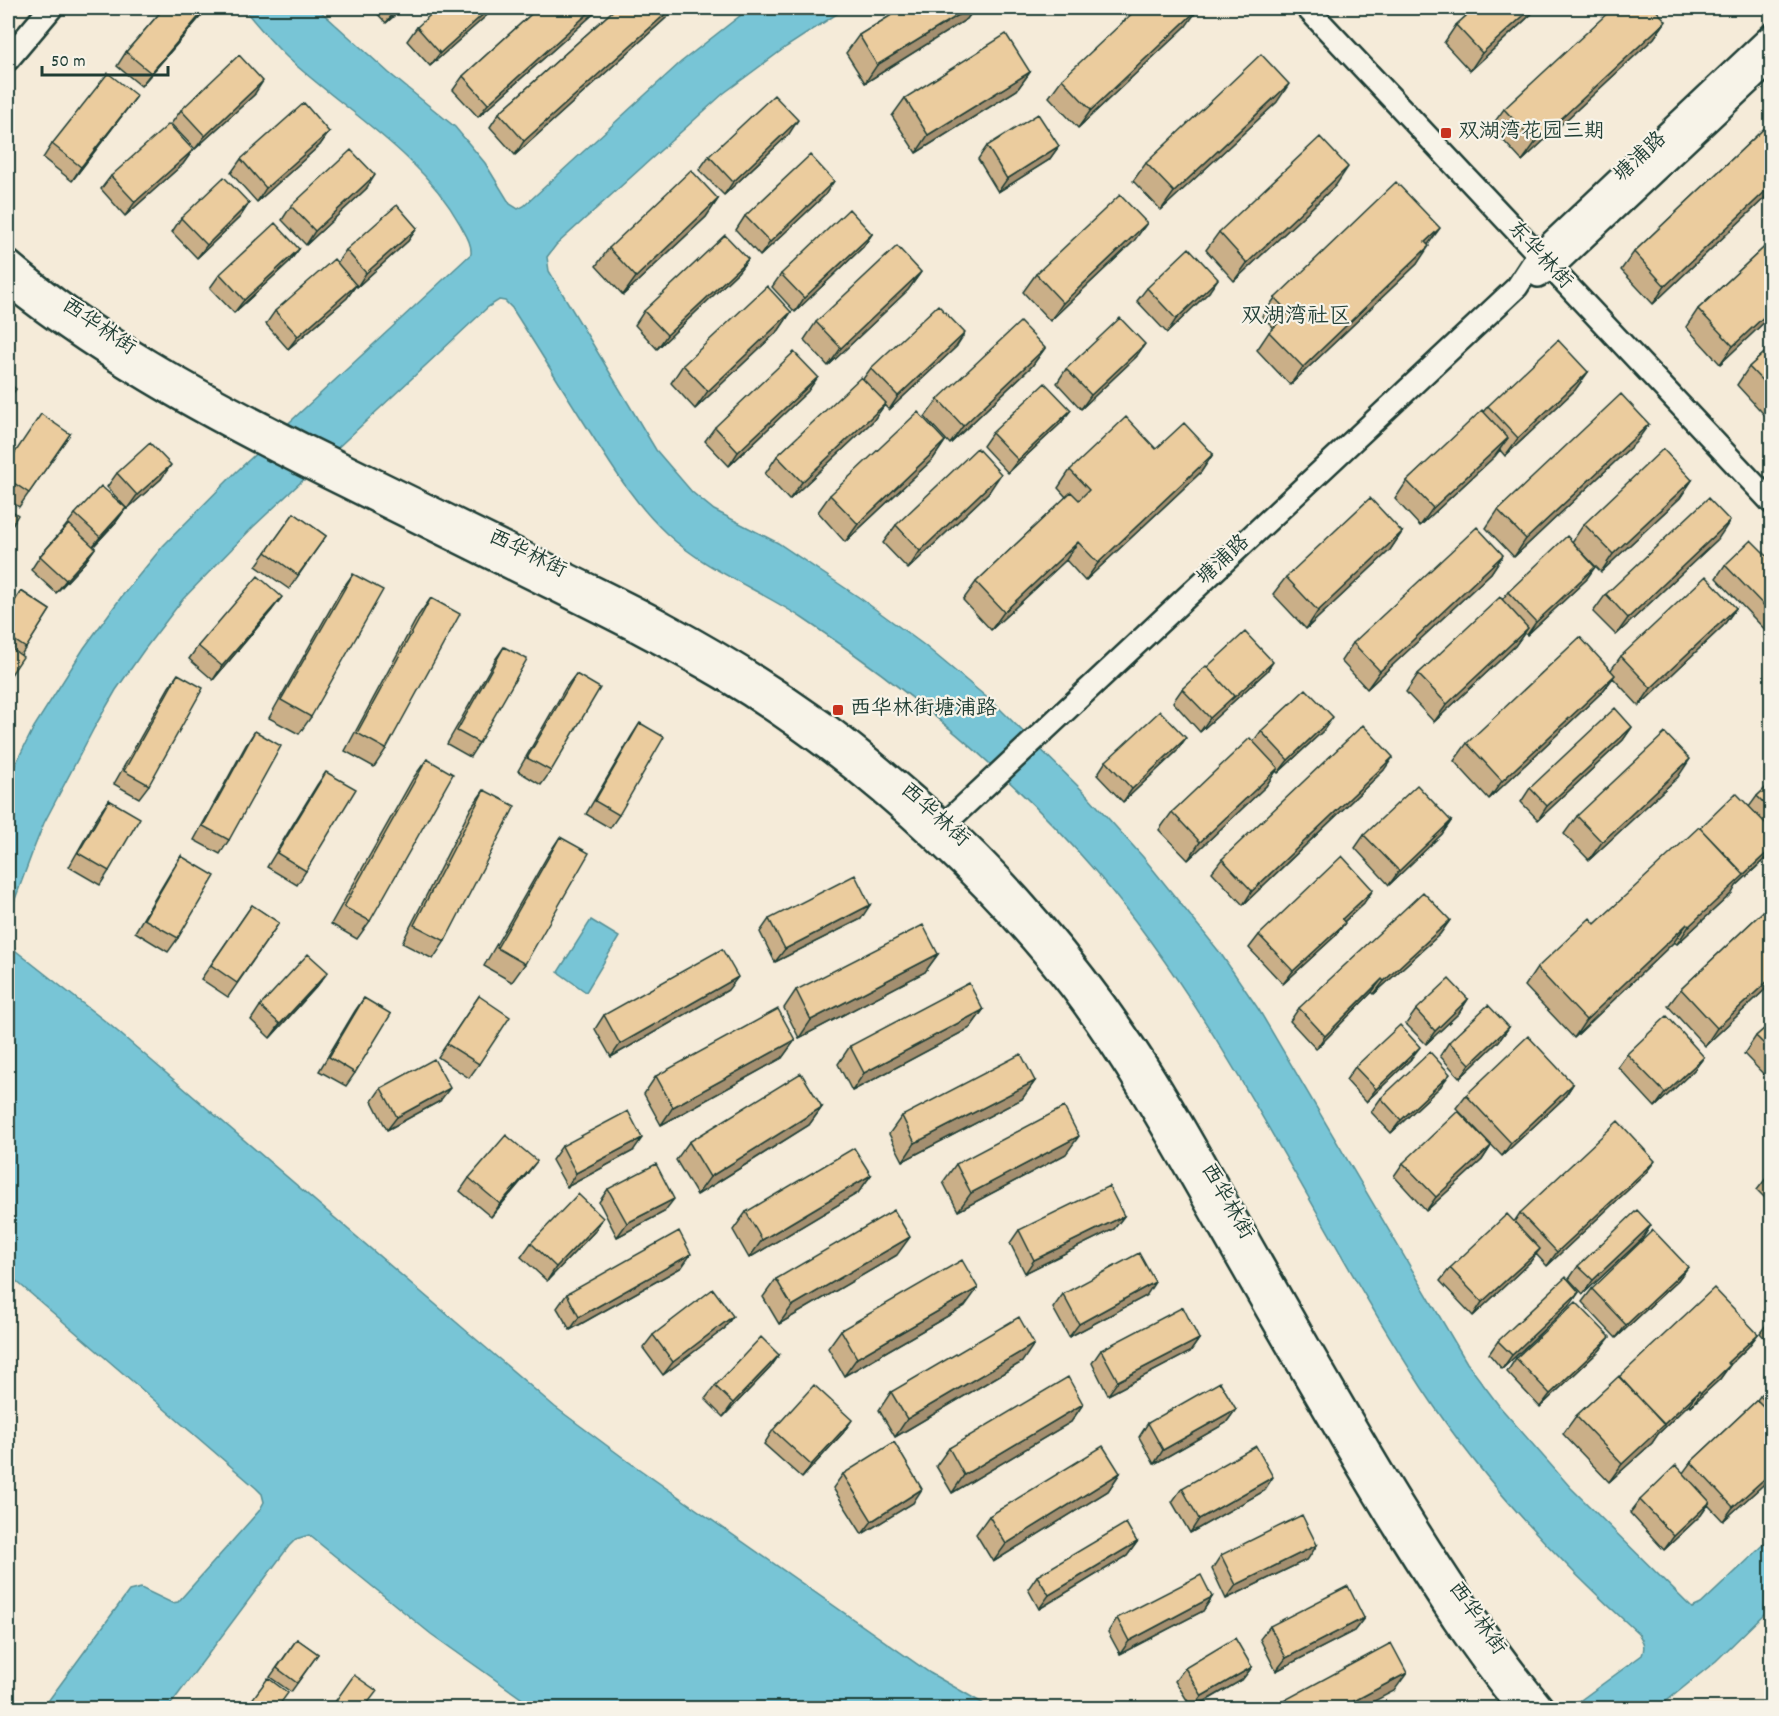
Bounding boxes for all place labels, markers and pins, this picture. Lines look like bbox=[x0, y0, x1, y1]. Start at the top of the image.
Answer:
place label: 双湖湾花园三期 bbox=[1458, 118, 1605, 148]
marker: 双湖湾花园三期 bbox=[1439, 126, 1453, 140]
place label: 西华林街塘浦路 bbox=[850, 695, 997, 725]
marker: 西华林街塘浦路 bbox=[831, 703, 845, 717]

